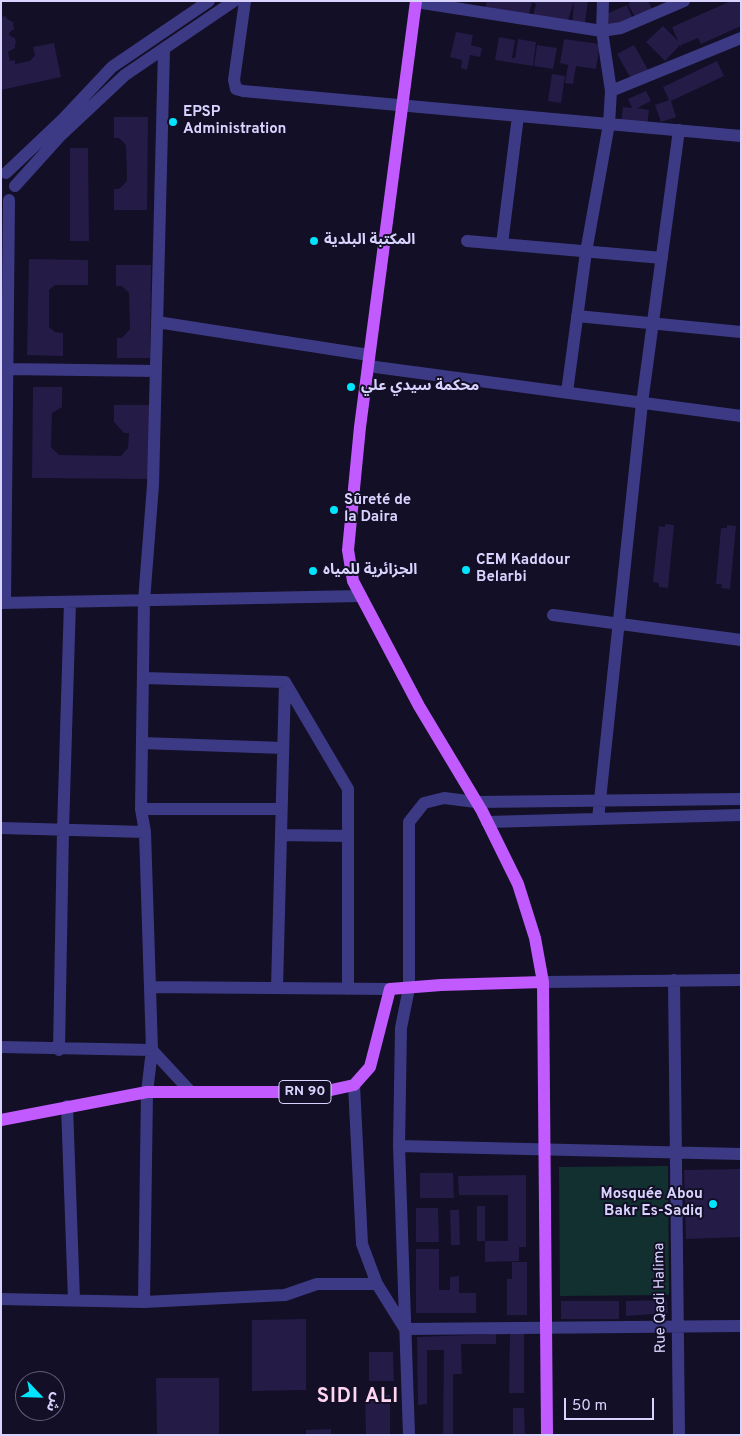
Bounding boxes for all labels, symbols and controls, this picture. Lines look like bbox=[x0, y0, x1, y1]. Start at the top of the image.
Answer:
place label: EPSP Administration bbox=[183, 104, 286, 139]
marker: EPSP Administration bbox=[167, 116, 179, 128]
place label: المكتبة البلدية bbox=[324, 232, 415, 250]
marker: المكتبة البلدية bbox=[308, 235, 320, 247]
place label: محكمة سيدي علي bbox=[361, 378, 479, 396]
marker: محكمة سيدي علي bbox=[345, 381, 357, 393]
place label: Sûreté de la Daira bbox=[344, 492, 411, 527]
marker: Sûreté de la Daira bbox=[328, 504, 340, 516]
place label: CEM Kaddour Belarbi bbox=[476, 552, 570, 587]
place label: الجزائرية للمياه bbox=[323, 562, 417, 580]
marker: CEM Kaddour Belarbi bbox=[460, 564, 472, 576]
marker: الجزائرية للمياه bbox=[307, 565, 319, 577]
road number: RN 90 bbox=[279, 1080, 331, 1104]
place label: Mosquée Abou Bakr Es-Sadiq bbox=[601, 1186, 703, 1221]
marker: Mosquée Abou Bakr Es-Sadiq bbox=[707, 1198, 719, 1210]
street label: Rue Qadi Halima bbox=[651, 1243, 671, 1353]
north arrow bbox=[15, 1371, 65, 1421]
district label: SIDI ALI bbox=[316, 1386, 400, 1410]
scale bar bbox=[567, 1388, 657, 1420]
text: ش bbox=[42, 1390, 65, 1414]
text: 50 m bbox=[572, 1397, 607, 1416]

